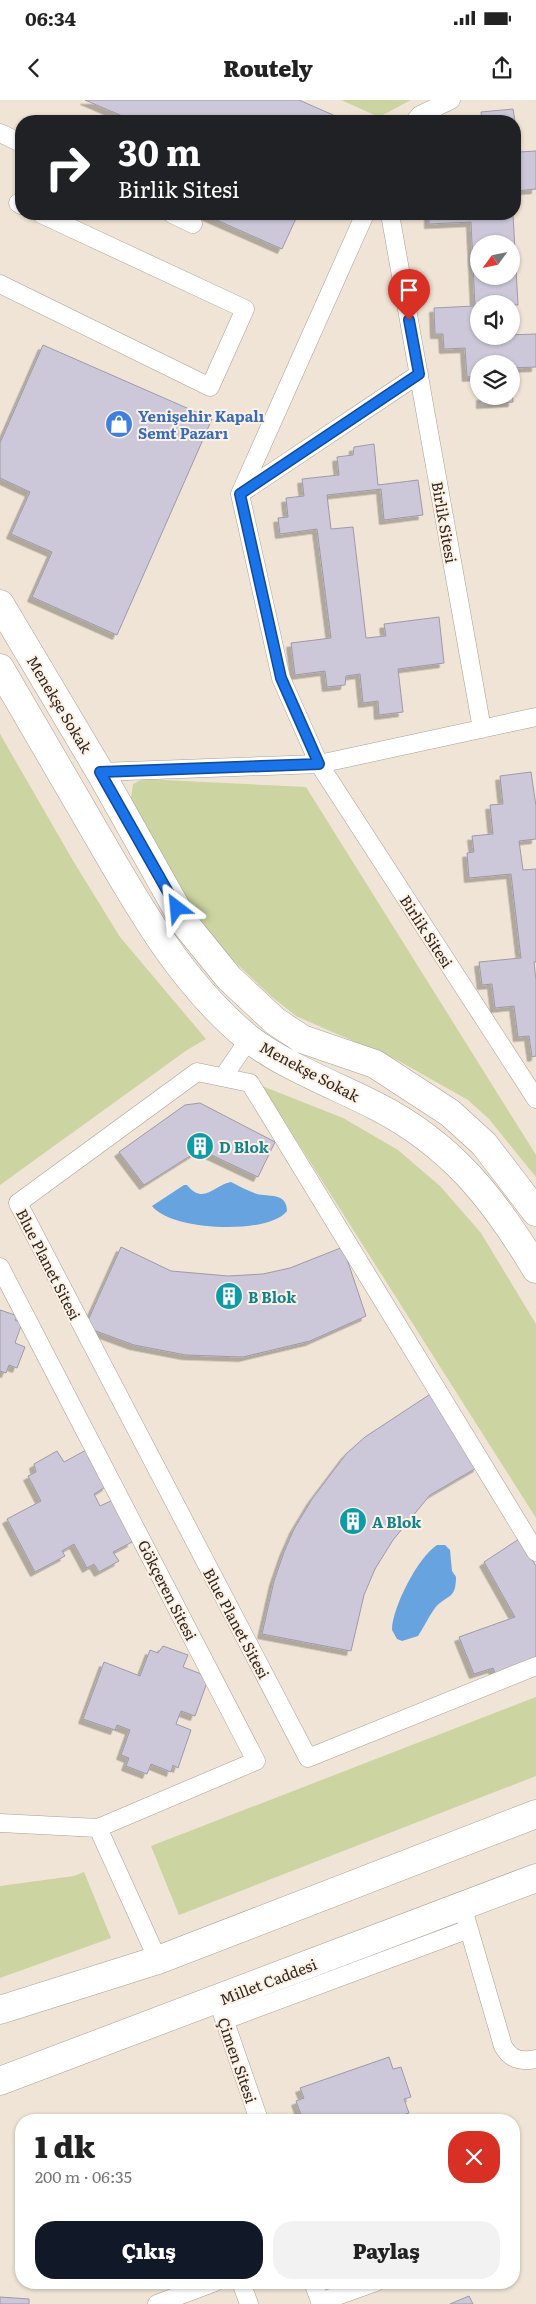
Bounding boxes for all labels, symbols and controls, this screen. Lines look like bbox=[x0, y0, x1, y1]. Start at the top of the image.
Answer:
text: 06:34 bbox=[25, 4, 76, 32]
text: Routely bbox=[223, 51, 313, 84]
icon: back bbox=[20, 54, 48, 82]
icon: share bbox=[488, 54, 516, 82]
text: 30 m bbox=[118, 125, 201, 177]
icon: right bbox=[35, 135, 100, 200]
text: Birlik Sitesi bbox=[118, 172, 239, 205]
north arrow bbox=[470, 235, 520, 285]
map controls bbox=[470, 235, 520, 405]
pin bbox=[388, 269, 430, 320]
icon: arrive bbox=[395, 276, 423, 304]
button: sound bbox=[470, 295, 520, 345]
button: layers bbox=[470, 355, 520, 405]
place label: Yenişehir Kapalı Semt Pazarı bbox=[138, 404, 265, 444]
shop icon: Yenişehir Kapalı Semt Pazarı bbox=[104, 409, 134, 439]
street label: Birlik Sitesi bbox=[426, 479, 464, 565]
street label: Menekşe Sokak bbox=[22, 651, 99, 758]
position arrow bbox=[150, 881, 202, 933]
street label: Birlik Sitesi bbox=[395, 890, 459, 972]
street label: Menekşe Sokak bbox=[256, 1035, 365, 1107]
building icon: D Blok bbox=[185, 1131, 215, 1161]
place label: D Blok bbox=[219, 1135, 270, 1158]
street label: Blue Planet Sitesi bbox=[11, 1204, 87, 1324]
building icon: B Blok bbox=[214, 1281, 244, 1311]
place label: B Blok bbox=[248, 1285, 297, 1308]
building icon: A Blok bbox=[338, 1506, 368, 1536]
place label: A Blok bbox=[372, 1510, 422, 1533]
street label: Gökçeren Sitesi bbox=[133, 1536, 203, 1644]
street label: Blue Planet Sitesi bbox=[198, 1564, 276, 1682]
street label: Millet Caddesi bbox=[216, 1952, 320, 2010]
street label: Çimen Sitesi bbox=[213, 2014, 263, 2106]
text: 1 dk bbox=[35, 2123, 95, 2167]
button: close bbox=[448, 2131, 500, 2183]
text: 200 m · 06:35 bbox=[35, 2164, 132, 2188]
button: Çıkış bbox=[35, 2221, 263, 2279]
button: Paylaş bbox=[273, 2221, 500, 2279]

